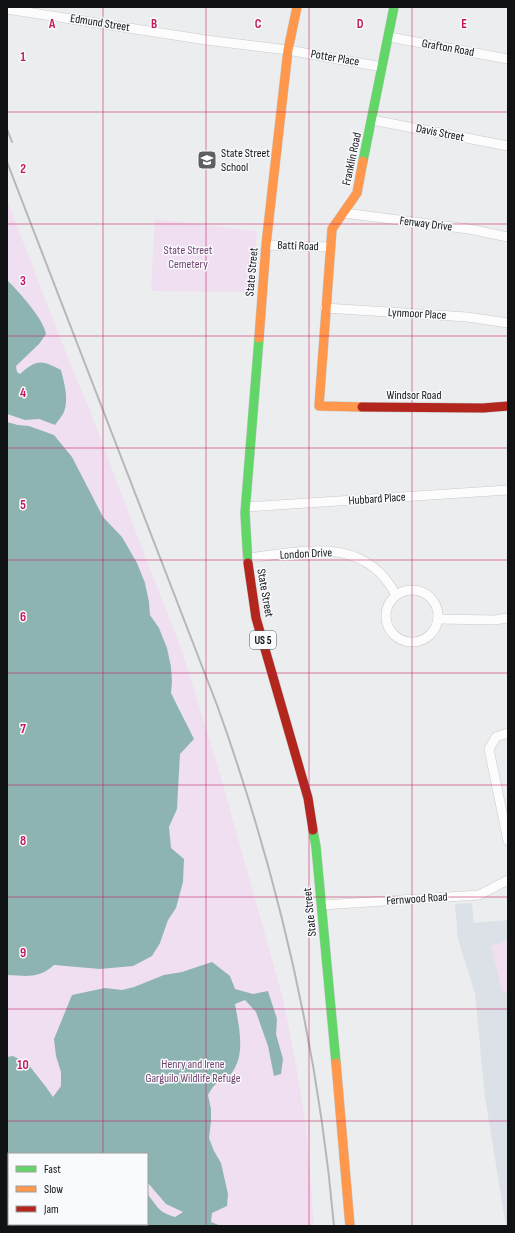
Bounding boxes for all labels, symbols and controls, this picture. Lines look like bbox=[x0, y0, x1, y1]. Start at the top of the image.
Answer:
street label: Edmund Street bbox=[69, 11, 131, 35]
text: A bbox=[48, 16, 56, 32]
text: B bbox=[151, 16, 157, 32]
text: C bbox=[255, 16, 262, 32]
text: D bbox=[357, 16, 364, 32]
text: E bbox=[461, 16, 467, 32]
street label: Grafton Road bbox=[421, 36, 475, 60]
street label: Potter Place bbox=[310, 46, 361, 70]
text: 1 bbox=[20, 49, 26, 65]
street label: Davis Street bbox=[415, 121, 466, 145]
street label: Franklin Road bbox=[339, 131, 365, 187]
place label: State Street School bbox=[221, 146, 270, 175]
school or university icon: State Street School bbox=[196, 149, 218, 171]
text: 2 bbox=[20, 161, 26, 177]
street label: Fenway Drive bbox=[399, 213, 453, 235]
street label: Batti Road bbox=[277, 238, 319, 254]
park label: State Street Cemetery bbox=[164, 243, 213, 272]
street label: State Street bbox=[242, 247, 262, 297]
text: 3 bbox=[20, 273, 26, 289]
street label: Lynmoor Place bbox=[387, 305, 447, 323]
text: 4 bbox=[20, 385, 26, 401]
street label: Windsor Road bbox=[387, 388, 441, 403]
street label: Hubbard Place bbox=[348, 490, 406, 508]
text: 5 bbox=[20, 497, 26, 513]
street label: London Drive bbox=[279, 545, 333, 563]
street label: State Street bbox=[253, 568, 277, 619]
text: 6 bbox=[20, 609, 26, 625]
road number: US 5 bbox=[250, 631, 276, 649]
text: 7 bbox=[20, 721, 26, 737]
text: 8 bbox=[20, 833, 26, 849]
street label: State Street bbox=[300, 887, 320, 937]
street label: Fernwood Road bbox=[386, 889, 448, 909]
text: 9 bbox=[20, 945, 26, 961]
text: 10 bbox=[17, 1057, 29, 1073]
park label: Henry and Irene Garguilo Wildlife Refuge bbox=[145, 1057, 241, 1086]
legend bbox=[8, 1153, 148, 1225]
text: Fast bbox=[44, 1162, 61, 1177]
text: Slow bbox=[44, 1182, 63, 1197]
text: Jam bbox=[43, 1202, 59, 1217]

